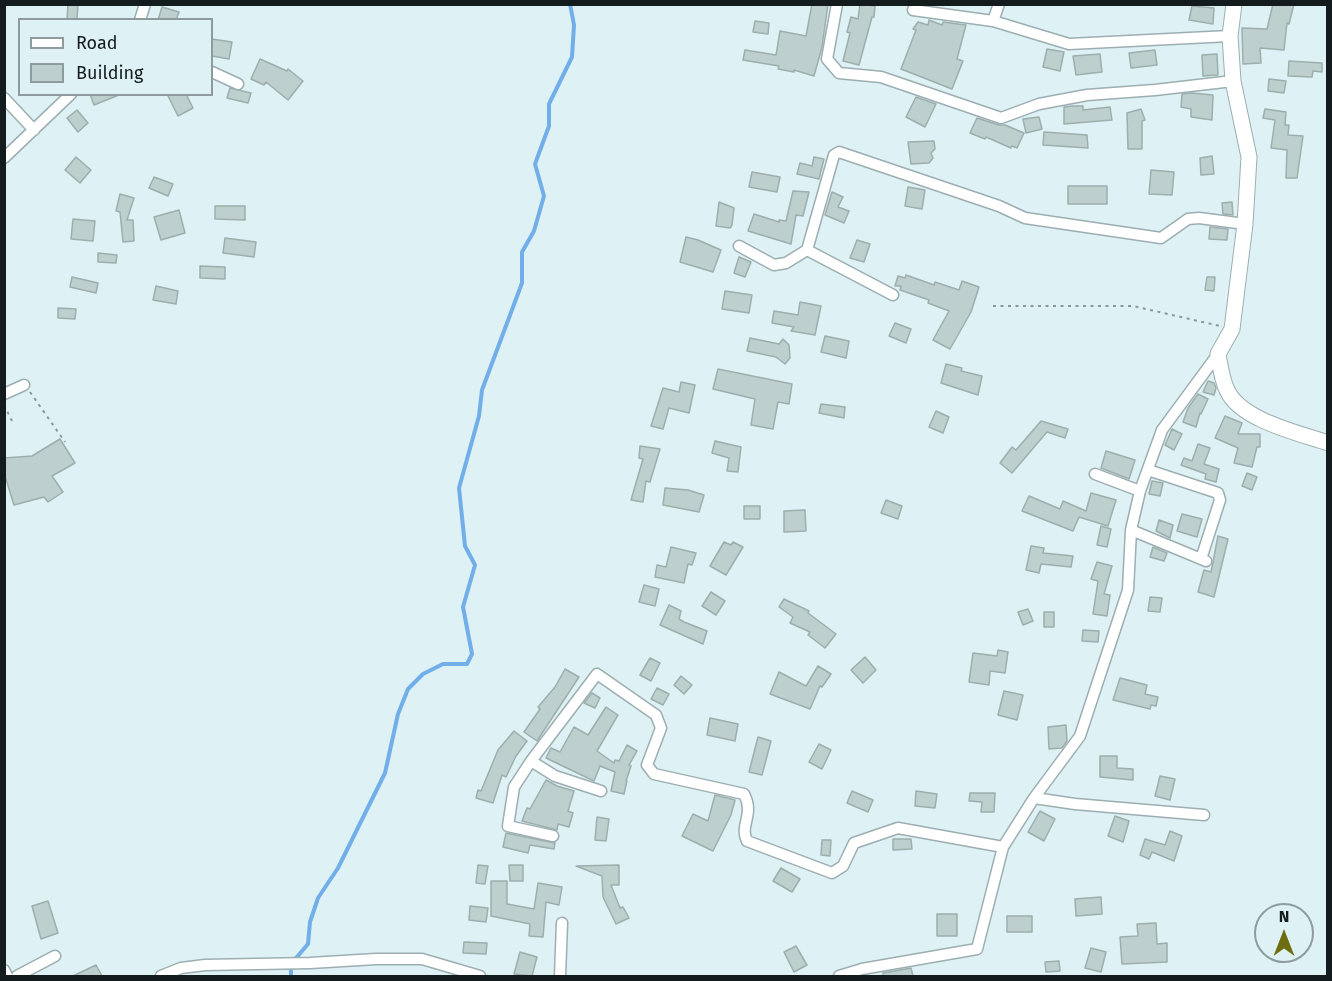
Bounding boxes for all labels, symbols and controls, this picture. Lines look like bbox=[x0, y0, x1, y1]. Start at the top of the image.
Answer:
legend bbox=[18, 18, 213, 96]
text: Road bbox=[76, 32, 118, 54]
text: Building bbox=[76, 62, 143, 84]
north arrow bbox=[1254, 903, 1314, 963]
text: N bbox=[1279, 907, 1289, 926]

